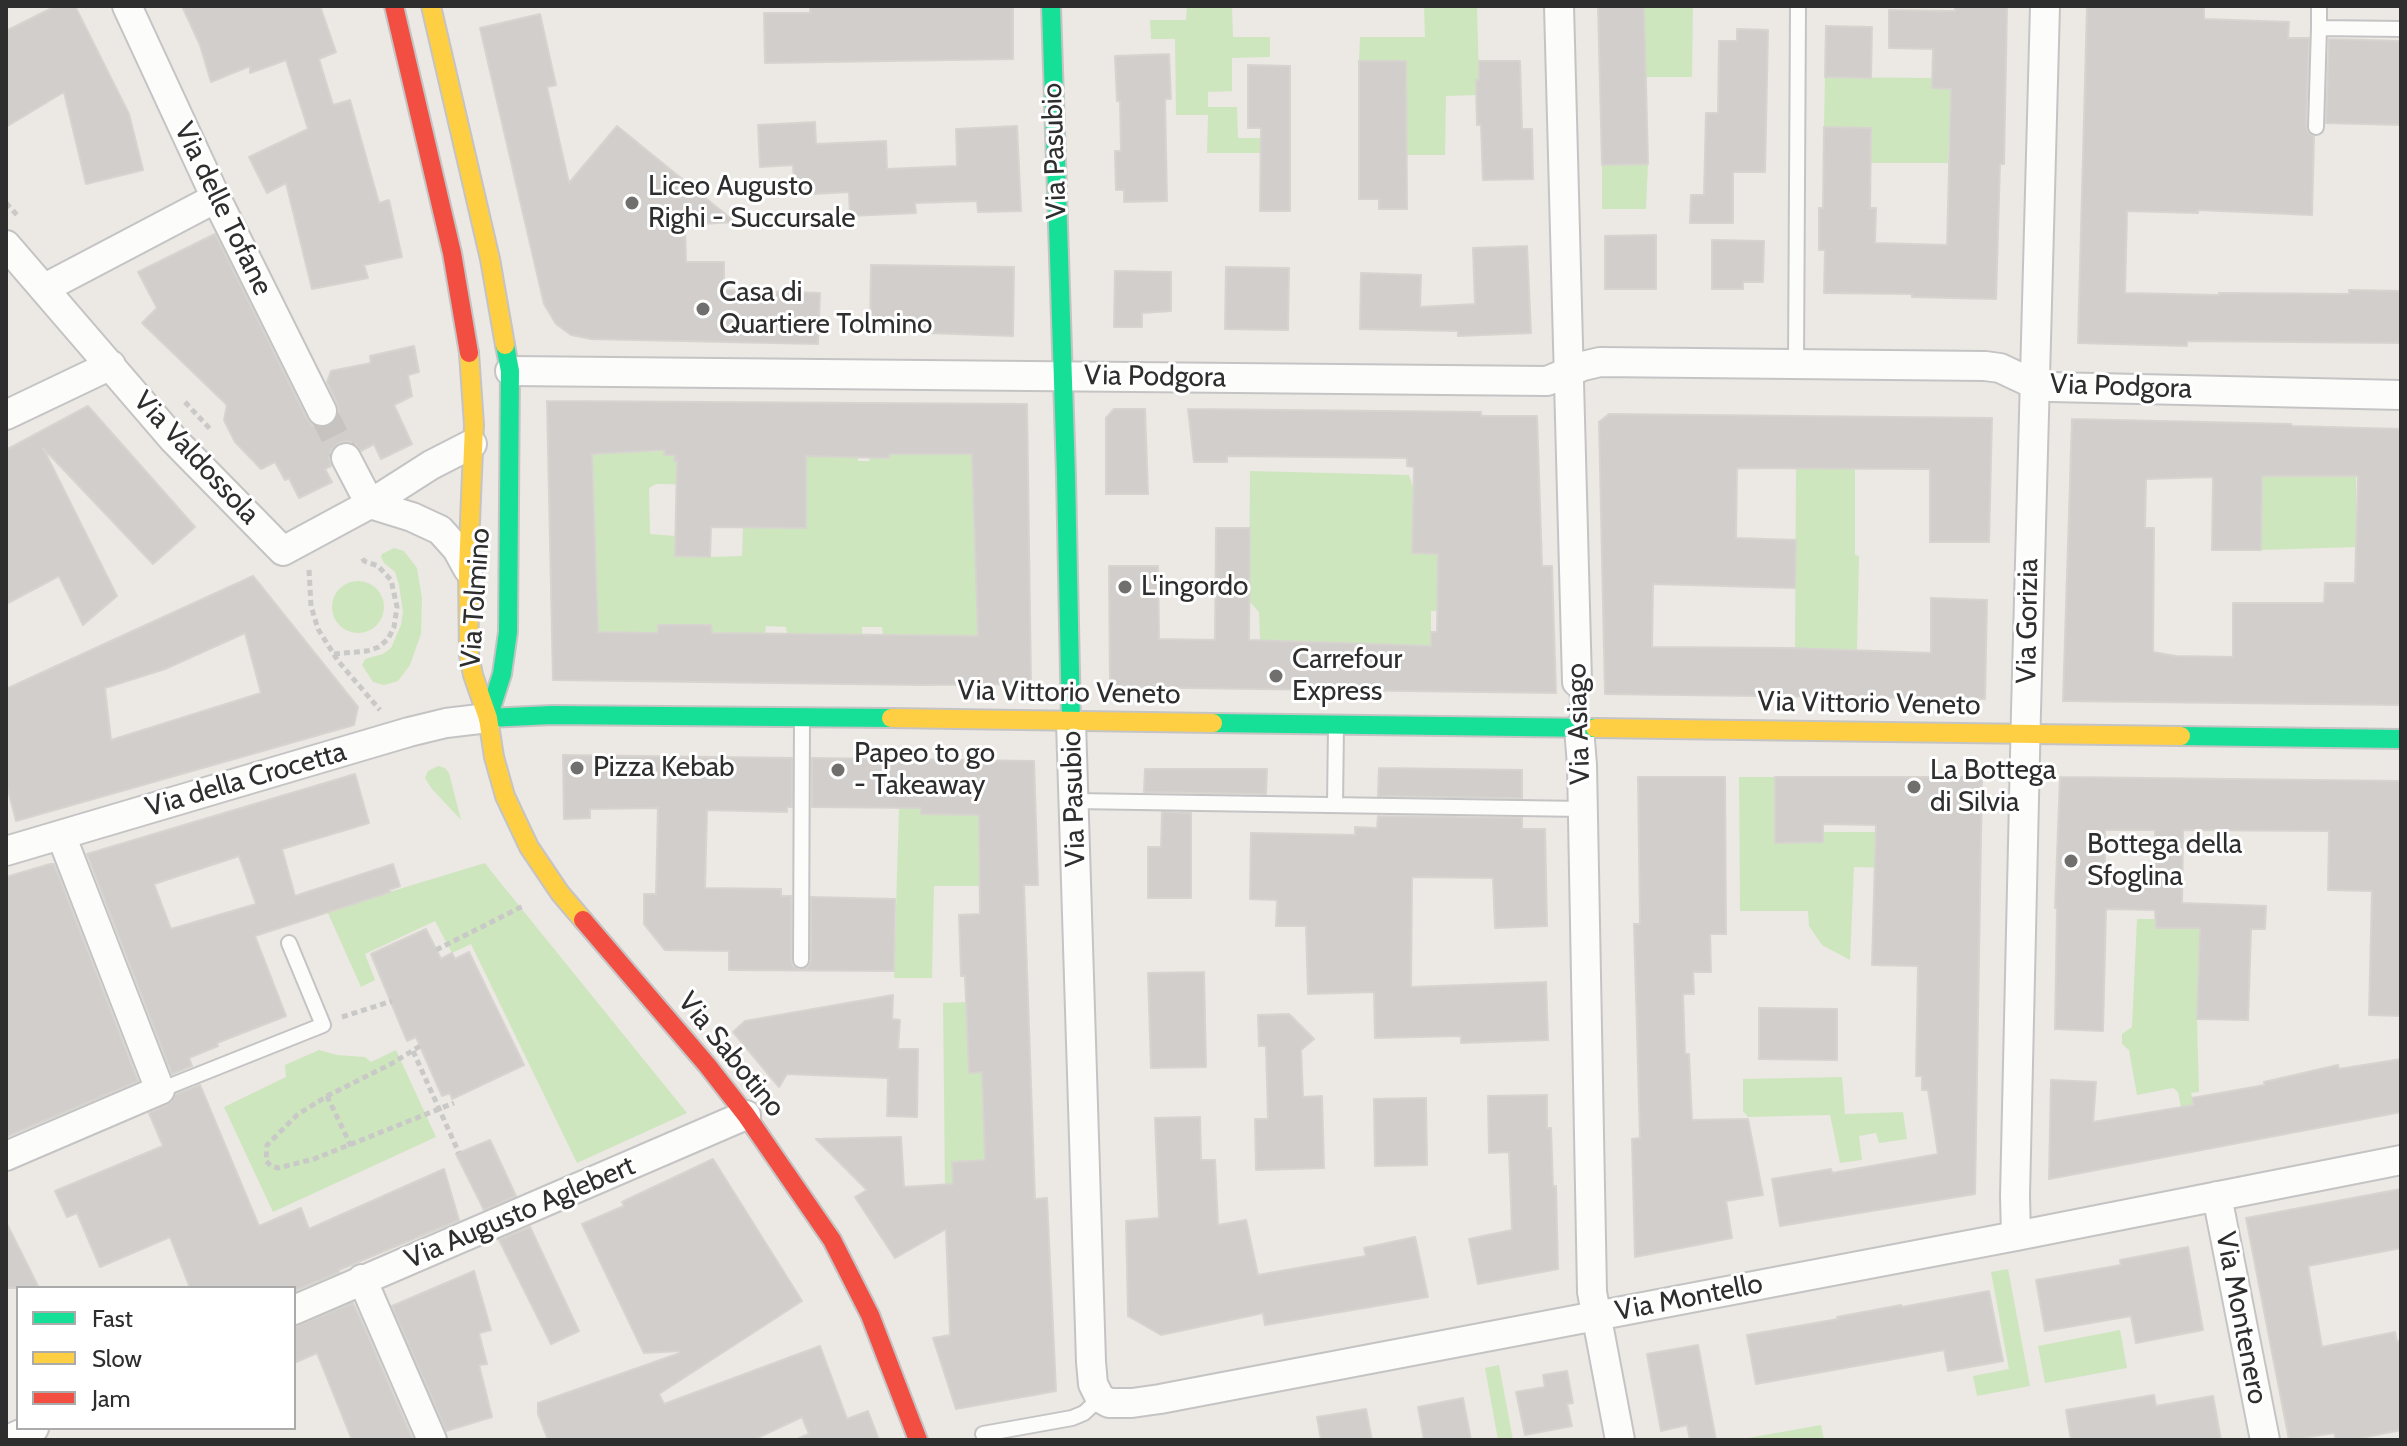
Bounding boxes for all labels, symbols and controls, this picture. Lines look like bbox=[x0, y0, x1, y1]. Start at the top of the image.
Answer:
street label: Via Pasubio bbox=[1036, 82, 1074, 220]
street label: Via delle Tofane bbox=[167, 117, 279, 301]
place label: Liceo Augusto Righi - Succursale bbox=[648, 170, 856, 236]
marker: Liceo Augusto Righi - Succursale bbox=[623, 194, 641, 212]
place label: Casa di Quartiere Tolmino bbox=[719, 276, 932, 342]
marker: Casa di Quartiere Tolmino bbox=[694, 300, 712, 318]
street label: Via Podgora bbox=[1084, 359, 1226, 395]
street label: Via Podgora bbox=[2049, 368, 2193, 406]
street label: Via Valdossola bbox=[126, 385, 266, 531]
street label: Via Tolmino bbox=[454, 527, 498, 669]
street label: Via Gorizia bbox=[2010, 558, 2046, 684]
place label: L'ingordo bbox=[1141, 570, 1248, 604]
marker: L'ingordo bbox=[1116, 578, 1134, 596]
place label: Carrefour Express bbox=[1292, 643, 1402, 709]
street label: Via Asiago bbox=[1560, 663, 1598, 785]
marker: Carrefour Express bbox=[1267, 667, 1285, 685]
street label: Via Vittorio Veneto bbox=[957, 674, 1181, 712]
street label: Via Vittorio Veneto bbox=[1757, 685, 1981, 723]
street label: Via Pasubio bbox=[1055, 730, 1093, 868]
street label: Via della Crocetta bbox=[142, 735, 350, 825]
place label: Papeo to go - Takeaway bbox=[854, 737, 995, 803]
place label: Pizza Kebab bbox=[593, 751, 735, 785]
place label: La Bottega di Silvia bbox=[1930, 754, 2056, 820]
marker: Pizza Kebab bbox=[568, 759, 586, 777]
marker: Papeo to go - Takeaway bbox=[829, 761, 847, 779]
marker: La Bottega di Silvia bbox=[1905, 778, 1923, 796]
place label: Bottega della Sfoglina bbox=[2087, 828, 2242, 894]
marker: Bottega della Sfoglina bbox=[2062, 852, 2080, 870]
street label: Via Sabotino bbox=[670, 986, 792, 1124]
street label: Via Augusto Aglebert bbox=[400, 1149, 640, 1277]
street label: Via Montenero bbox=[2208, 1229, 2274, 1407]
street label: Via Montello bbox=[1612, 1267, 1766, 1329]
legend bbox=[16, 1286, 296, 1430]
text: Fast bbox=[92, 1304, 133, 1333]
text: Slow bbox=[92, 1344, 142, 1373]
text: Jam bbox=[92, 1384, 130, 1413]

